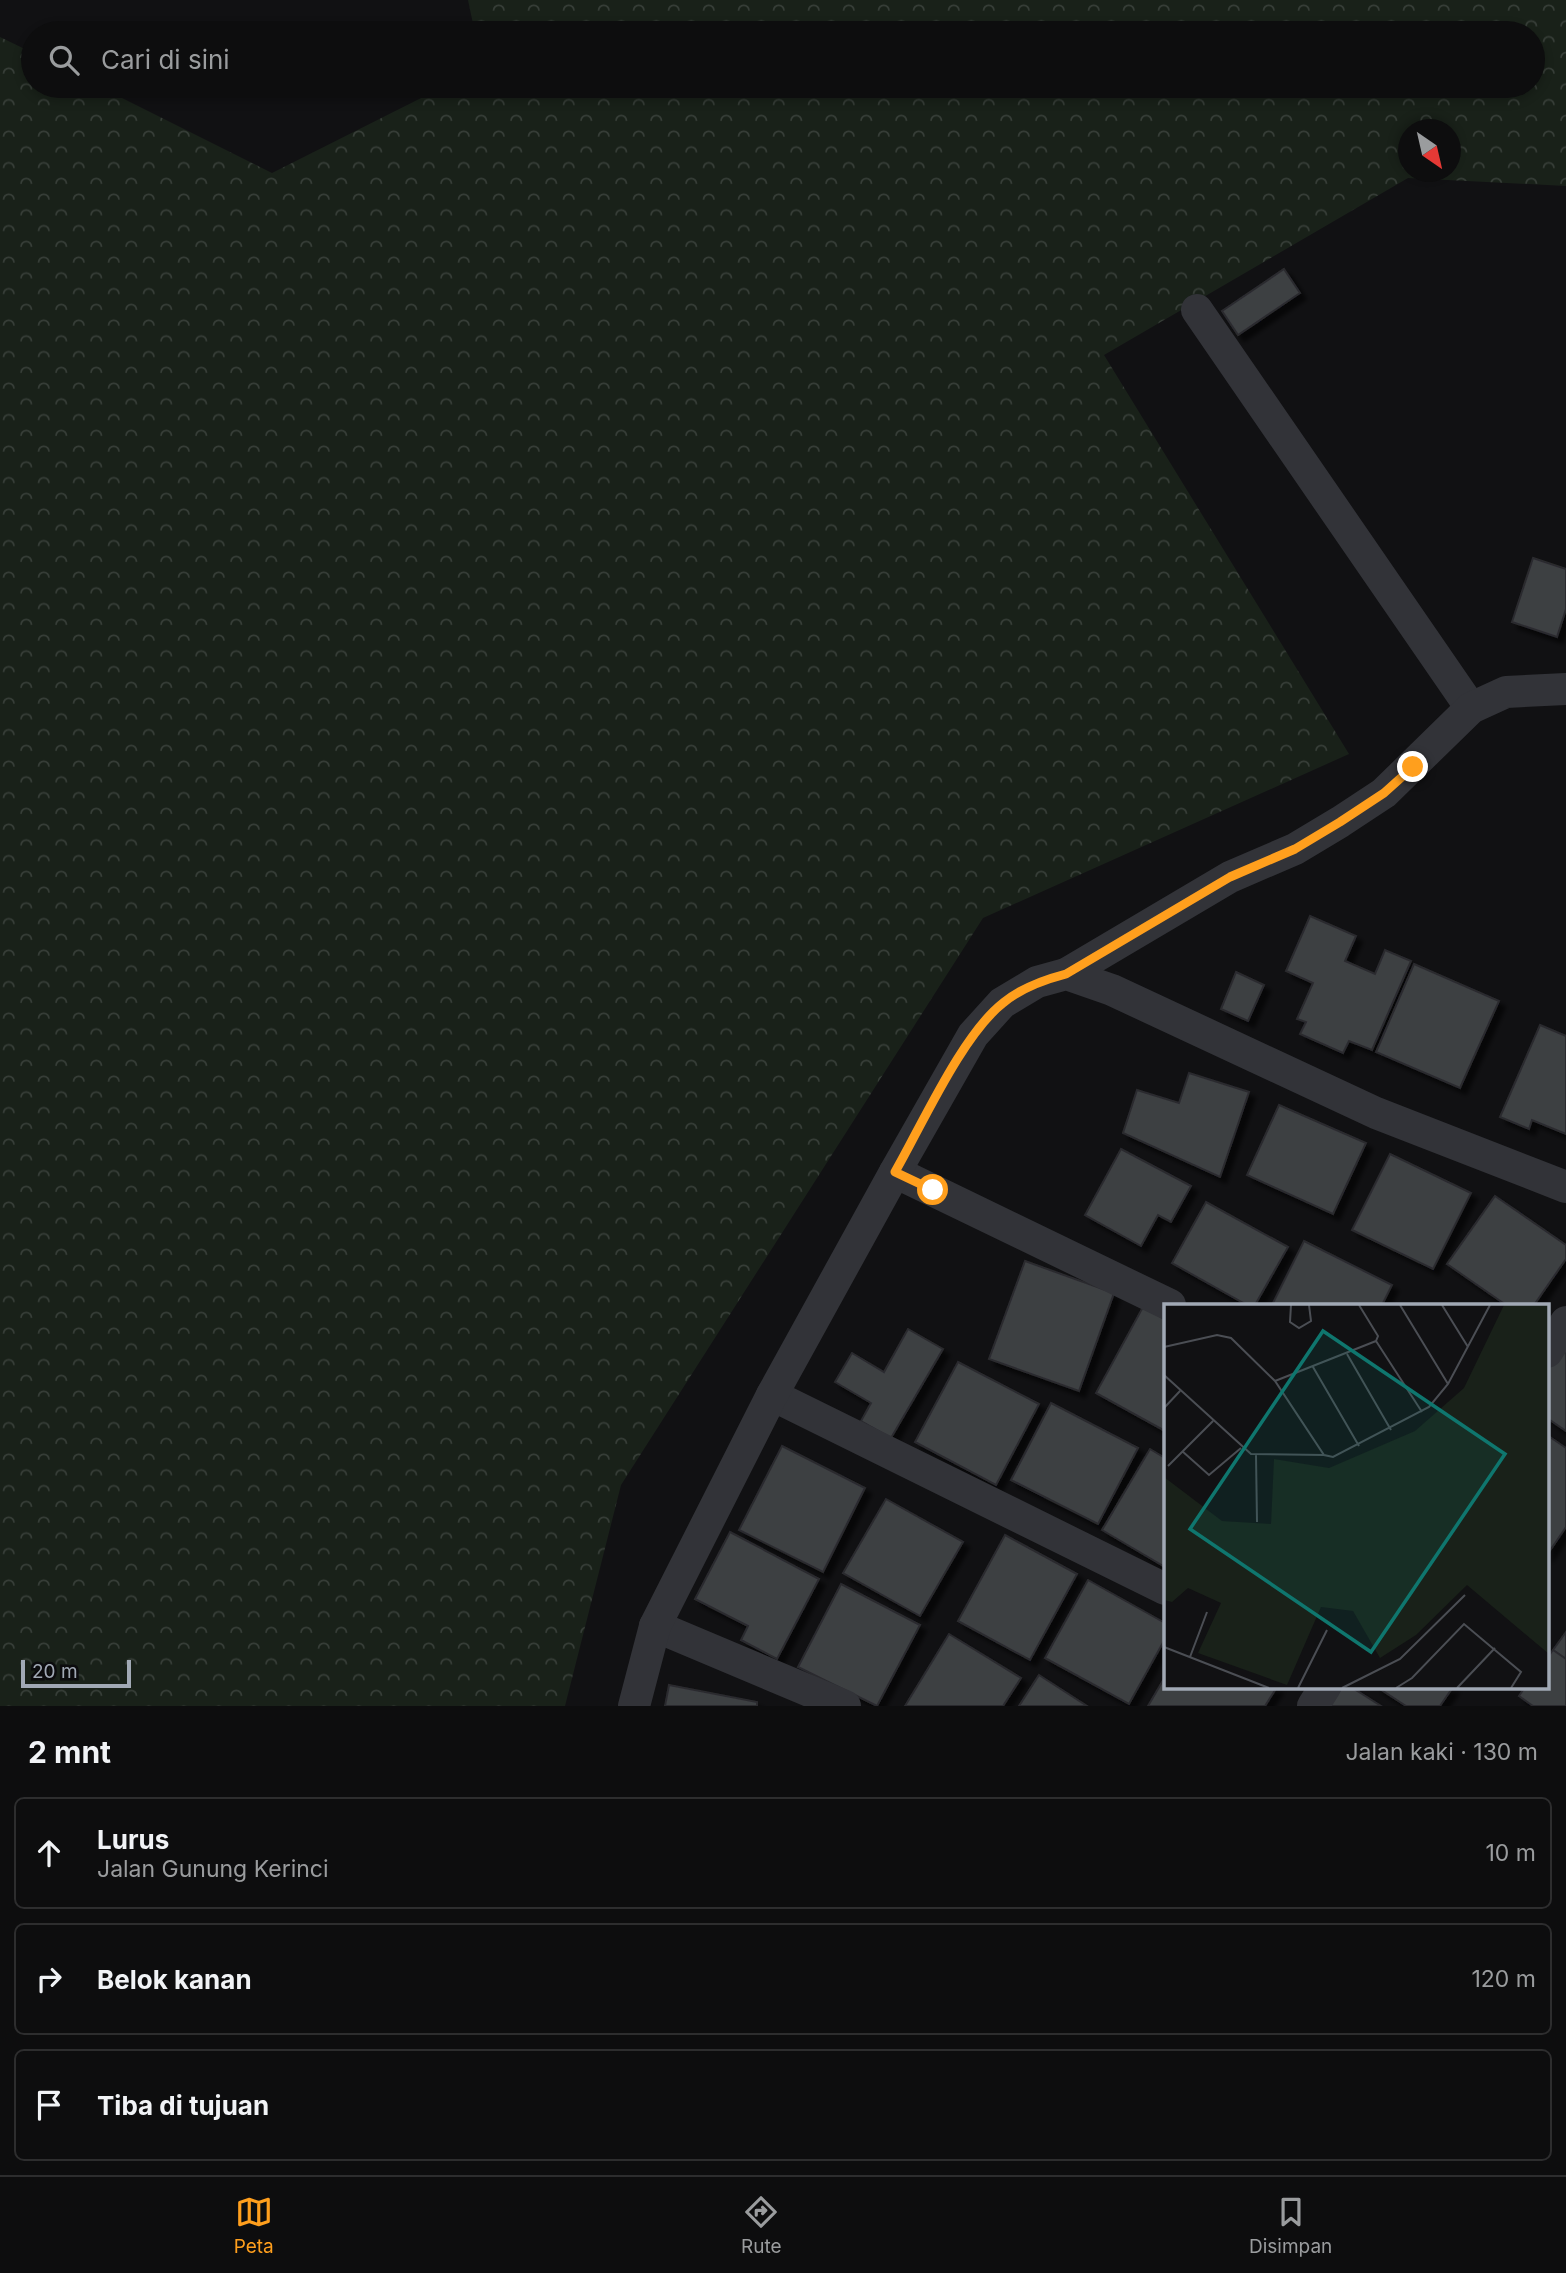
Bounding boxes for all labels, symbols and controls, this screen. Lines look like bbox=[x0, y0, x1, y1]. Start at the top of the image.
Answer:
search box bbox=[21, 21, 1545, 98]
icon: search bbox=[45, 41, 83, 79]
text: Cari di sini bbox=[101, 44, 230, 75]
north arrow bbox=[1398, 119, 1461, 182]
route end bbox=[1397, 751, 1428, 782]
route start bbox=[917, 1174, 948, 1205]
inset map bbox=[1164, 1304, 1548, 1688]
scale bar bbox=[21, 1657, 131, 1689]
text: 20 m bbox=[32, 1660, 78, 1683]
text: 2 mnt bbox=[28, 1734, 111, 1770]
text: Jalan kaki · 130 m bbox=[1345, 1738, 1538, 1766]
text: Lurus bbox=[97, 1824, 169, 1855]
icon: ahead bbox=[30, 1834, 68, 1872]
text: 10 m bbox=[1486, 1839, 1536, 1867]
text: Jalan Gunung Kerinci bbox=[97, 1855, 329, 1883]
icon: right bbox=[30, 1960, 68, 1998]
text: Belok kanan bbox=[97, 1964, 252, 1995]
text: 120 m bbox=[1471, 1965, 1536, 1993]
icon: arrive bbox=[30, 2086, 68, 2124]
text: Tiba di tujuan bbox=[97, 2090, 269, 2121]
tab: Peta bbox=[234, 2193, 274, 2258]
tab: Rute bbox=[741, 2193, 782, 2258]
tab: Disimpan bbox=[1249, 2193, 1332, 2258]

